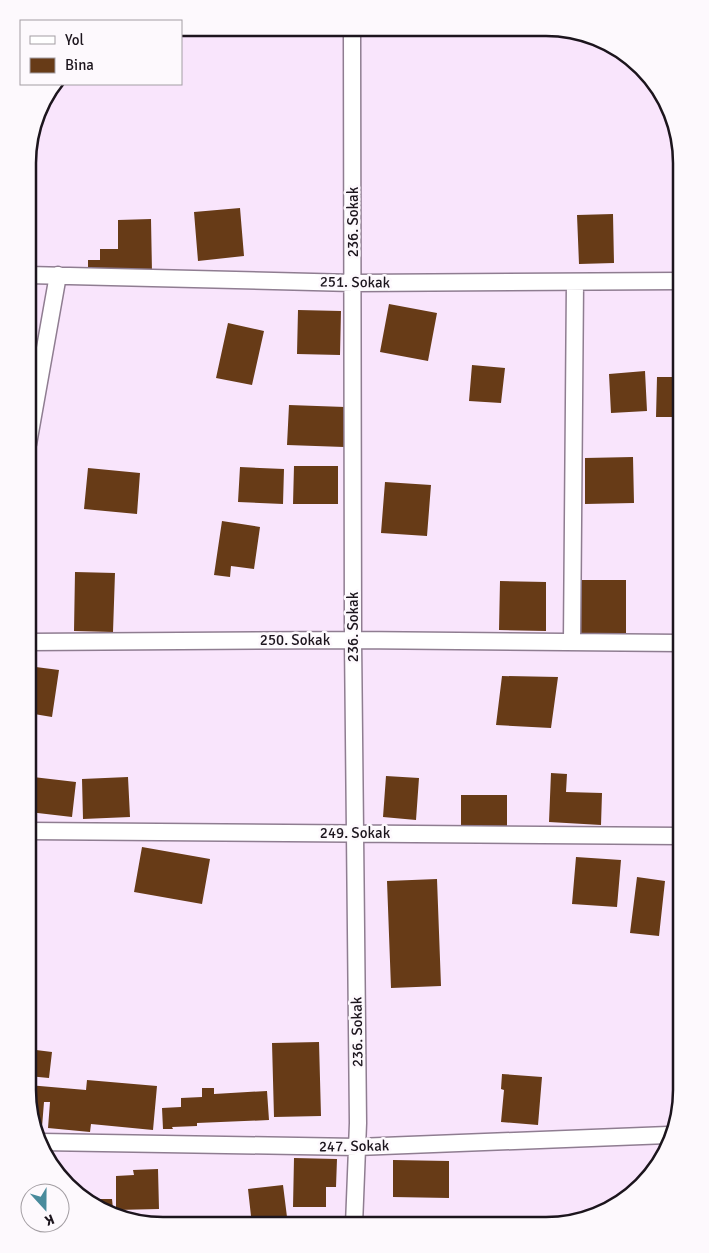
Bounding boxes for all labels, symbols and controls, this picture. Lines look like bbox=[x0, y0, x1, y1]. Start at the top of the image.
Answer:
legend bbox=[20, 20, 182, 85]
text: Yol bbox=[65, 31, 84, 49]
text: Bina bbox=[65, 56, 94, 74]
street label: 236. Sokak bbox=[344, 186, 362, 257]
street label: 251. Sokak bbox=[320, 272, 391, 292]
street label: 236. Sokak bbox=[344, 591, 362, 662]
street label: 250. Sokak bbox=[260, 631, 331, 649]
street label: 249. Sokak bbox=[320, 824, 391, 842]
street label: 236. Sokak bbox=[347, 996, 367, 1067]
street label: 247. Sokak bbox=[319, 1136, 390, 1156]
north arrow bbox=[20, 1183, 70, 1233]
text: K bbox=[42, 1210, 57, 1229]

